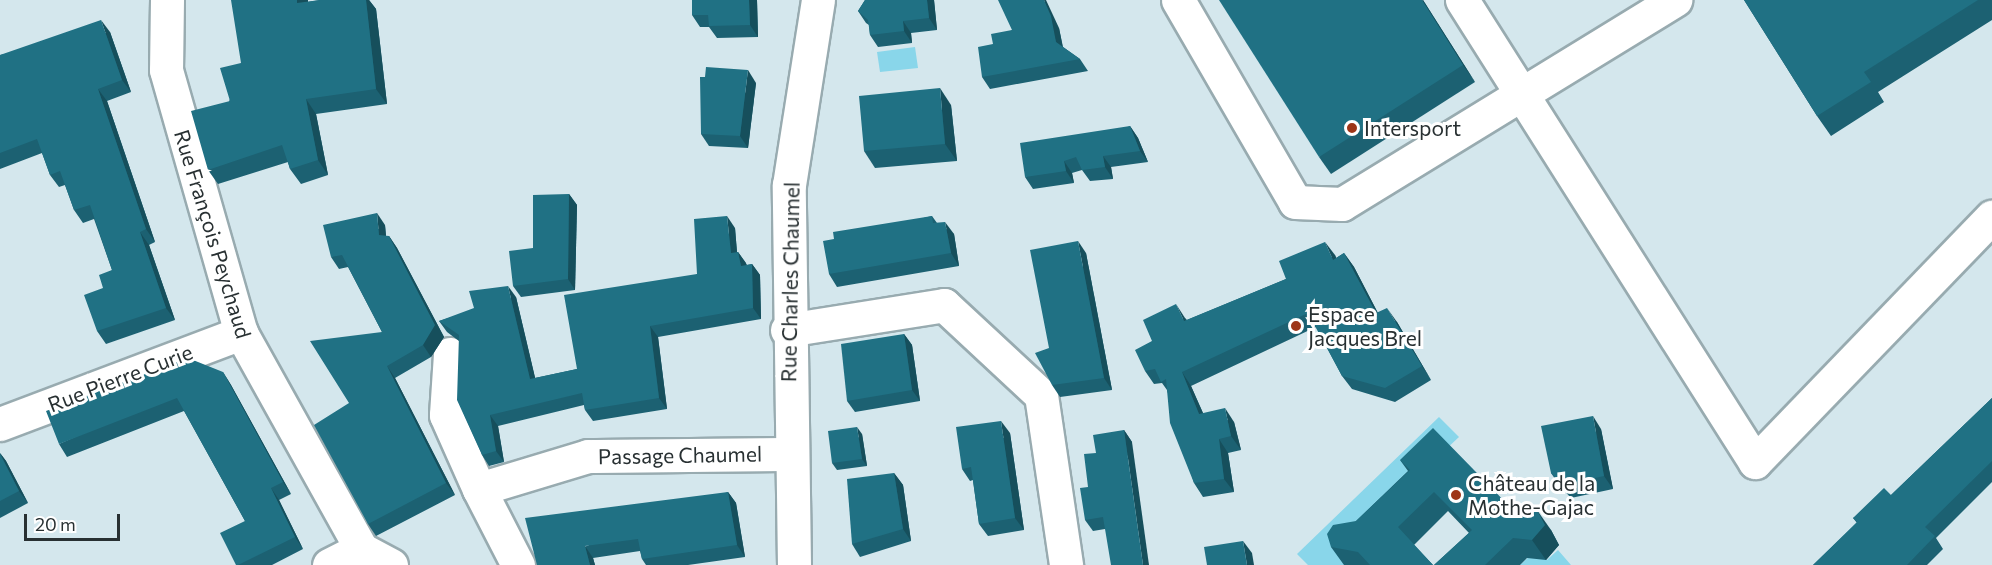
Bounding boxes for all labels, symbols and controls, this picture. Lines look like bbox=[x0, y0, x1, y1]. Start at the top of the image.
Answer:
place label: Intersport bbox=[1364, 115, 1461, 141]
marker: Intersport bbox=[1345, 121, 1359, 135]
street label: Rue François Peychaud bbox=[169, 127, 257, 341]
street label: Rue Charles Chaumel bbox=[776, 182, 804, 382]
place label: Espace Jacques Brel bbox=[1308, 301, 1422, 351]
marker: Espace Jacques Brel bbox=[1289, 319, 1303, 333]
street label: Rue Pierre Curie bbox=[44, 339, 196, 417]
street label: Passage Chaumel bbox=[598, 441, 762, 469]
place label: Château de la Mothe-Gajac bbox=[1468, 470, 1595, 520]
marker: Château de la Mothe-Gajac bbox=[1449, 488, 1463, 502]
scale bar bbox=[27, 502, 123, 540]
text: 20 m bbox=[35, 513, 76, 535]

